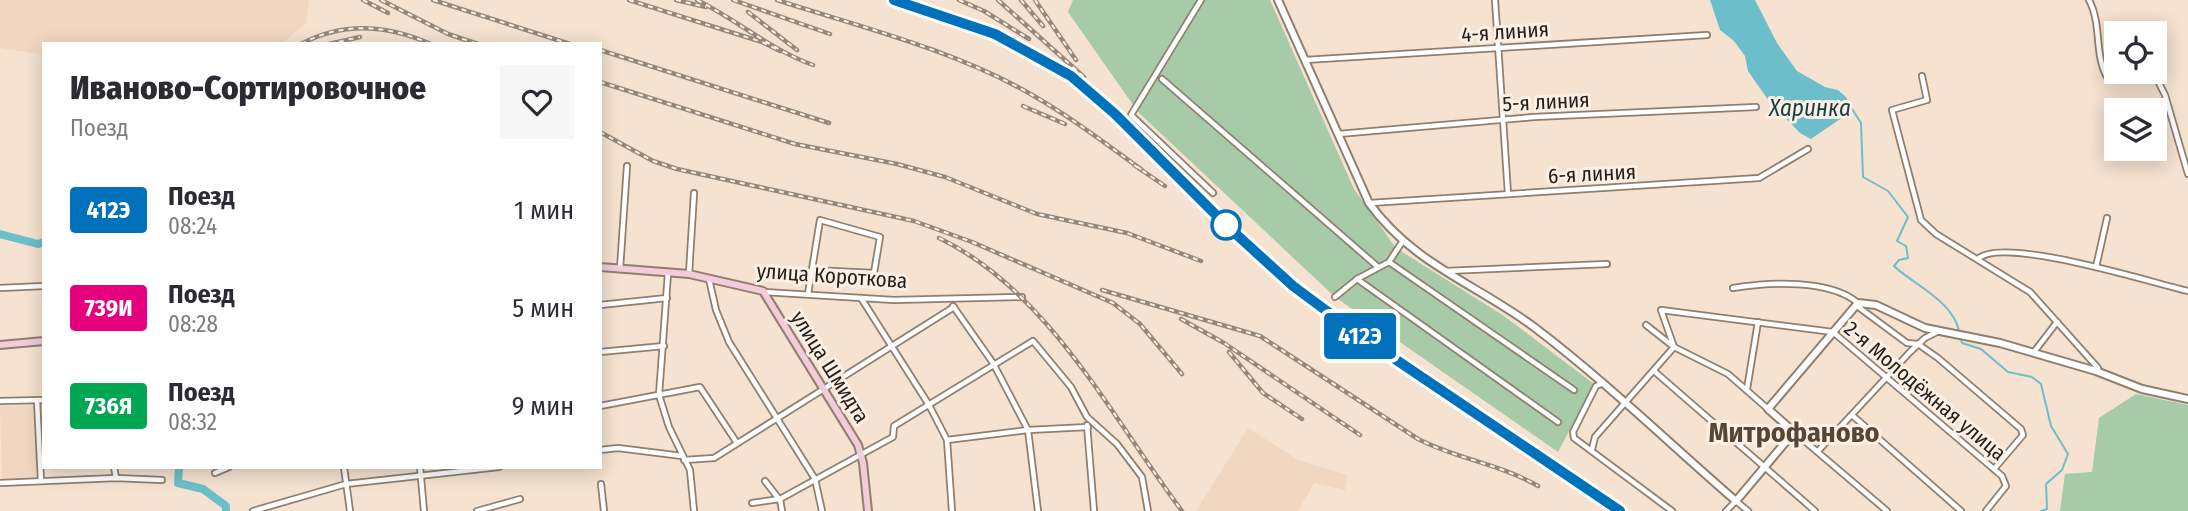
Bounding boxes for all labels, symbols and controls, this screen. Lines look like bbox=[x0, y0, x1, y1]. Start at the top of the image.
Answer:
street label: 4-я линия bbox=[1460, 16, 1550, 48]
map controls bbox=[2104, 21, 2167, 161]
button: locate bbox=[2104, 21, 2167, 84]
button: heart bbox=[500, 65, 574, 139]
text: Иваново-Сортировочное bbox=[70, 68, 426, 108]
street label: 5-я линия bbox=[1502, 87, 1590, 117]
water label: Харинка bbox=[1768, 94, 1851, 122]
button: layers bbox=[2104, 98, 2167, 161]
text: Поезд bbox=[70, 114, 128, 142]
street label: 6-я линия bbox=[1547, 159, 1637, 189]
text: Поезд bbox=[168, 181, 235, 212]
text: 1 мин bbox=[514, 195, 574, 226]
text: 412Э bbox=[87, 196, 130, 224]
unlabelled marker bbox=[1211, 210, 1241, 240]
text: 08:24 bbox=[168, 212, 217, 240]
street label: улица Короткова bbox=[756, 258, 908, 294]
text: Поезд bbox=[168, 279, 235, 310]
text: 5 мин bbox=[512, 293, 574, 324]
text: 739И bbox=[84, 294, 133, 322]
street label: улица Шмидта bbox=[785, 306, 875, 428]
text: 08:28 bbox=[168, 310, 218, 338]
line badge: 412Э bbox=[1311, 313, 1409, 359]
street label: 2-я Молодёжная улица bbox=[1839, 316, 2011, 466]
text: 412Э bbox=[1338, 322, 1382, 350]
text: Поезд bbox=[168, 377, 235, 408]
text: 9 мин bbox=[512, 391, 574, 422]
text: 736Я bbox=[85, 392, 132, 420]
text: 08:32 bbox=[168, 408, 217, 436]
district label: Митрофаново bbox=[1708, 416, 1880, 449]

